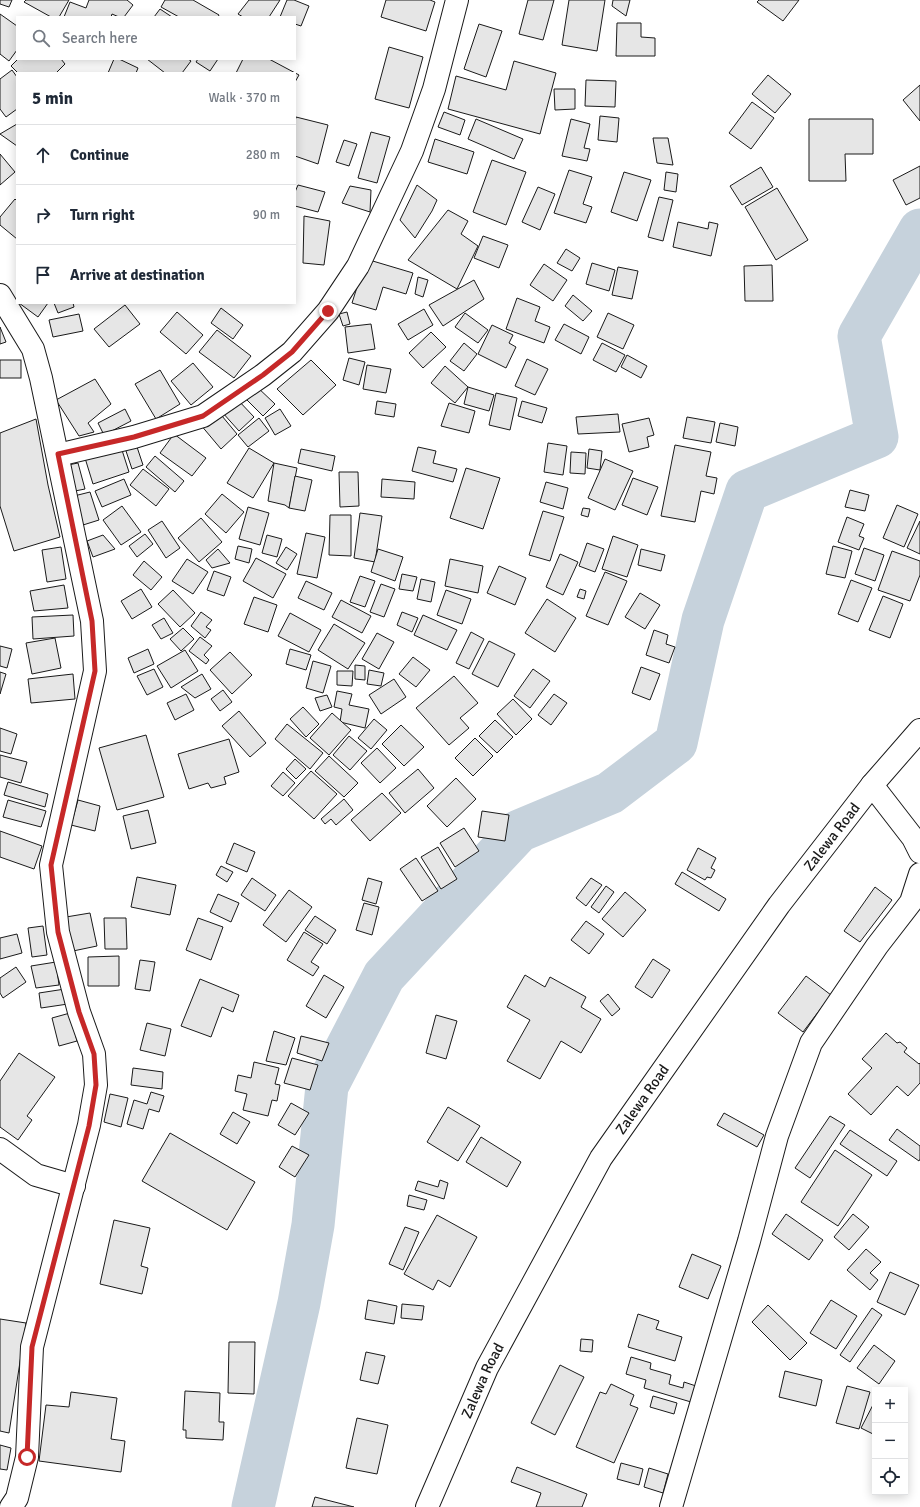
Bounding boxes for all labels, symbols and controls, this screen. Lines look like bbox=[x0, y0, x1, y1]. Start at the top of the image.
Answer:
search box bbox=[16, 16, 296, 60]
icon: search bbox=[30, 27, 52, 49]
text: Search here bbox=[62, 29, 138, 47]
text: 5 min bbox=[32, 88, 73, 109]
text: Walk · 370 m bbox=[209, 90, 280, 106]
icon: ahead bbox=[32, 144, 54, 166]
text: Continue bbox=[70, 146, 129, 164]
text: 280 m bbox=[246, 147, 280, 163]
icon: right bbox=[32, 204, 54, 226]
text: Turn right bbox=[70, 206, 135, 224]
text: 90 m bbox=[253, 207, 280, 223]
icon: arrive bbox=[32, 264, 54, 286]
text: Arrive at destination bbox=[70, 266, 205, 284]
route end bbox=[319, 302, 337, 320]
street label: Zalewa Road bbox=[800, 799, 864, 874]
street label: Zalewa Road bbox=[612, 1061, 673, 1138]
street label: Zalewa Road bbox=[457, 1340, 508, 1421]
map controls bbox=[872, 1387, 908, 1495]
button: + bbox=[872, 1387, 908, 1423]
button: − bbox=[872, 1423, 908, 1459]
route start bbox=[18, 1448, 36, 1466]
button: locate bbox=[872, 1459, 908, 1495]

